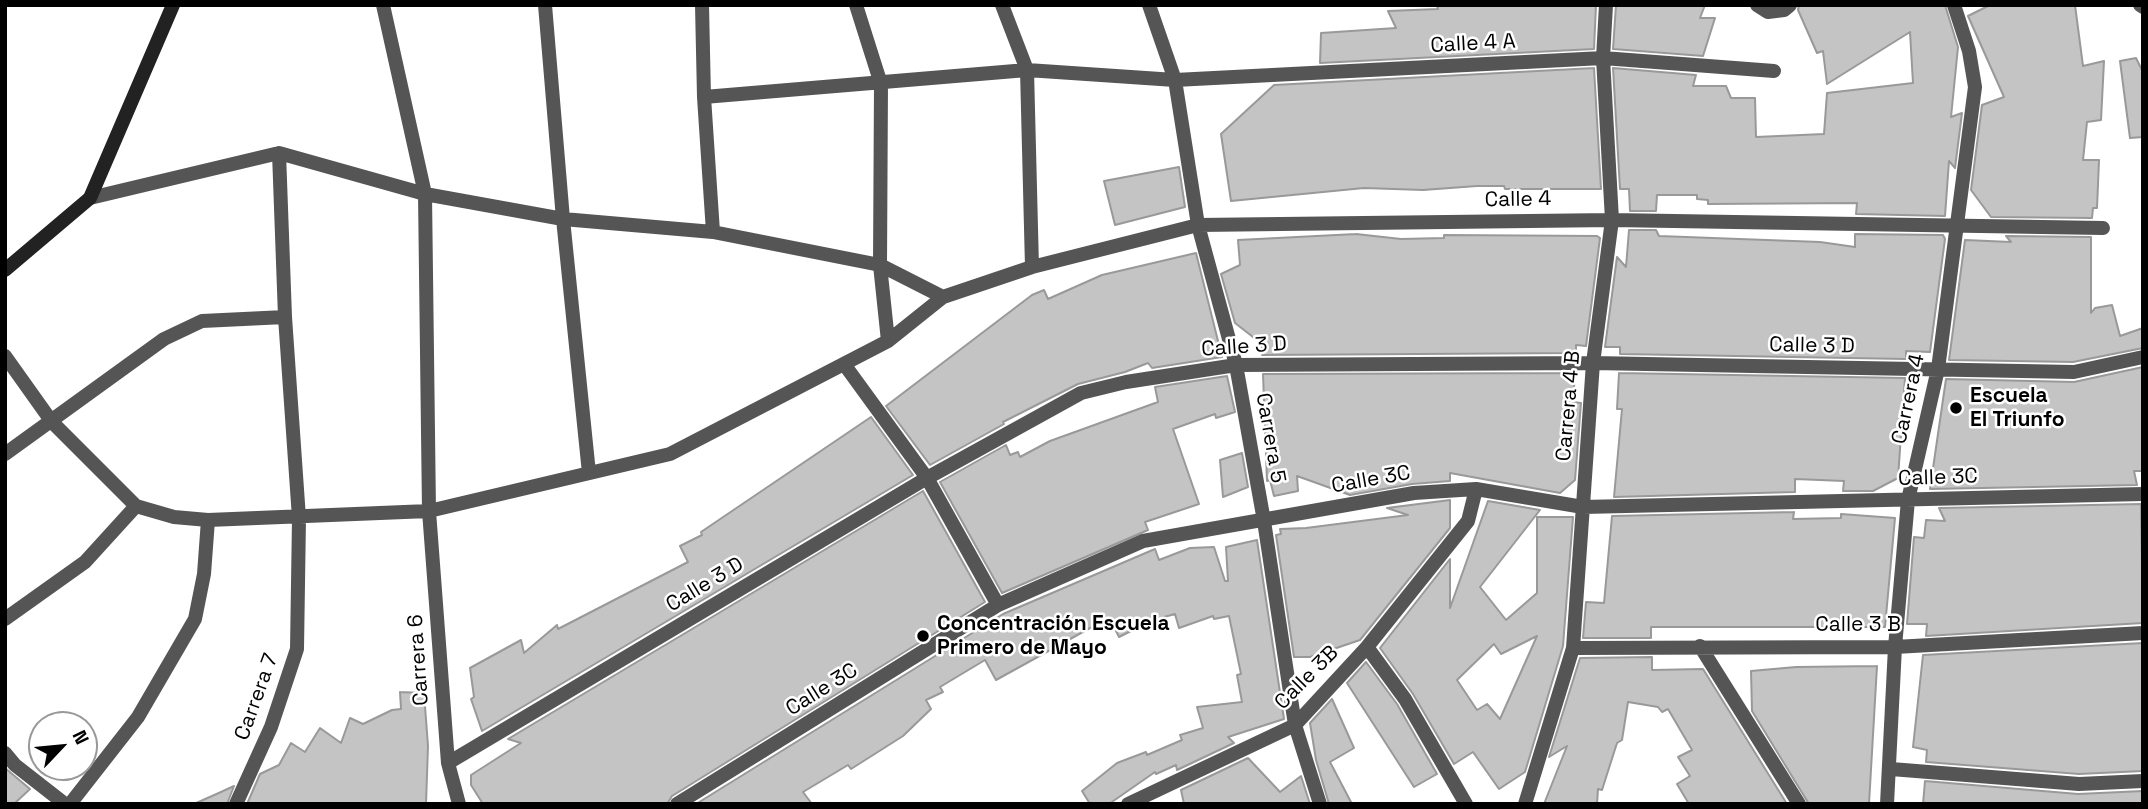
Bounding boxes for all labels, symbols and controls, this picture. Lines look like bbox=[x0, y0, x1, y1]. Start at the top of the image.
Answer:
street label: Calle 4 A bbox=[1430, 29, 1516, 59]
street label: Calle 4 bbox=[1484, 187, 1552, 213]
street label: Calle 3 D bbox=[1200, 331, 1288, 363]
street label: Calle 3 D bbox=[1769, 333, 1855, 359]
street label: Carrera 4 B bbox=[1552, 350, 1586, 462]
street label: Carrera 4 bbox=[1887, 352, 1931, 446]
place label: Escuela El Triunfo bbox=[1970, 383, 2065, 433]
street label: Carrera 5 bbox=[1250, 391, 1290, 485]
marker: Escuela El Triunfo bbox=[1948, 400, 1964, 416]
street label: Calle 3C bbox=[1329, 461, 1413, 499]
street label: Calle 3C bbox=[1898, 464, 1978, 492]
street label: Calle 3 D bbox=[662, 552, 748, 618]
place label: Concentración Escuela Primero de Mayo bbox=[937, 611, 1170, 661]
street label: Calle 3 B bbox=[1815, 612, 1901, 638]
street label: Carrera 6 bbox=[403, 614, 435, 706]
marker: Concentración Escuela Primero de Mayo bbox=[915, 628, 931, 644]
street label: Calle 3B bbox=[1270, 641, 1344, 715]
street label: Carrera 7 bbox=[230, 650, 284, 744]
street label: Calle 3C bbox=[781, 658, 863, 722]
north arrow bbox=[28, 711, 98, 781]
text: N bbox=[66, 726, 95, 749]

